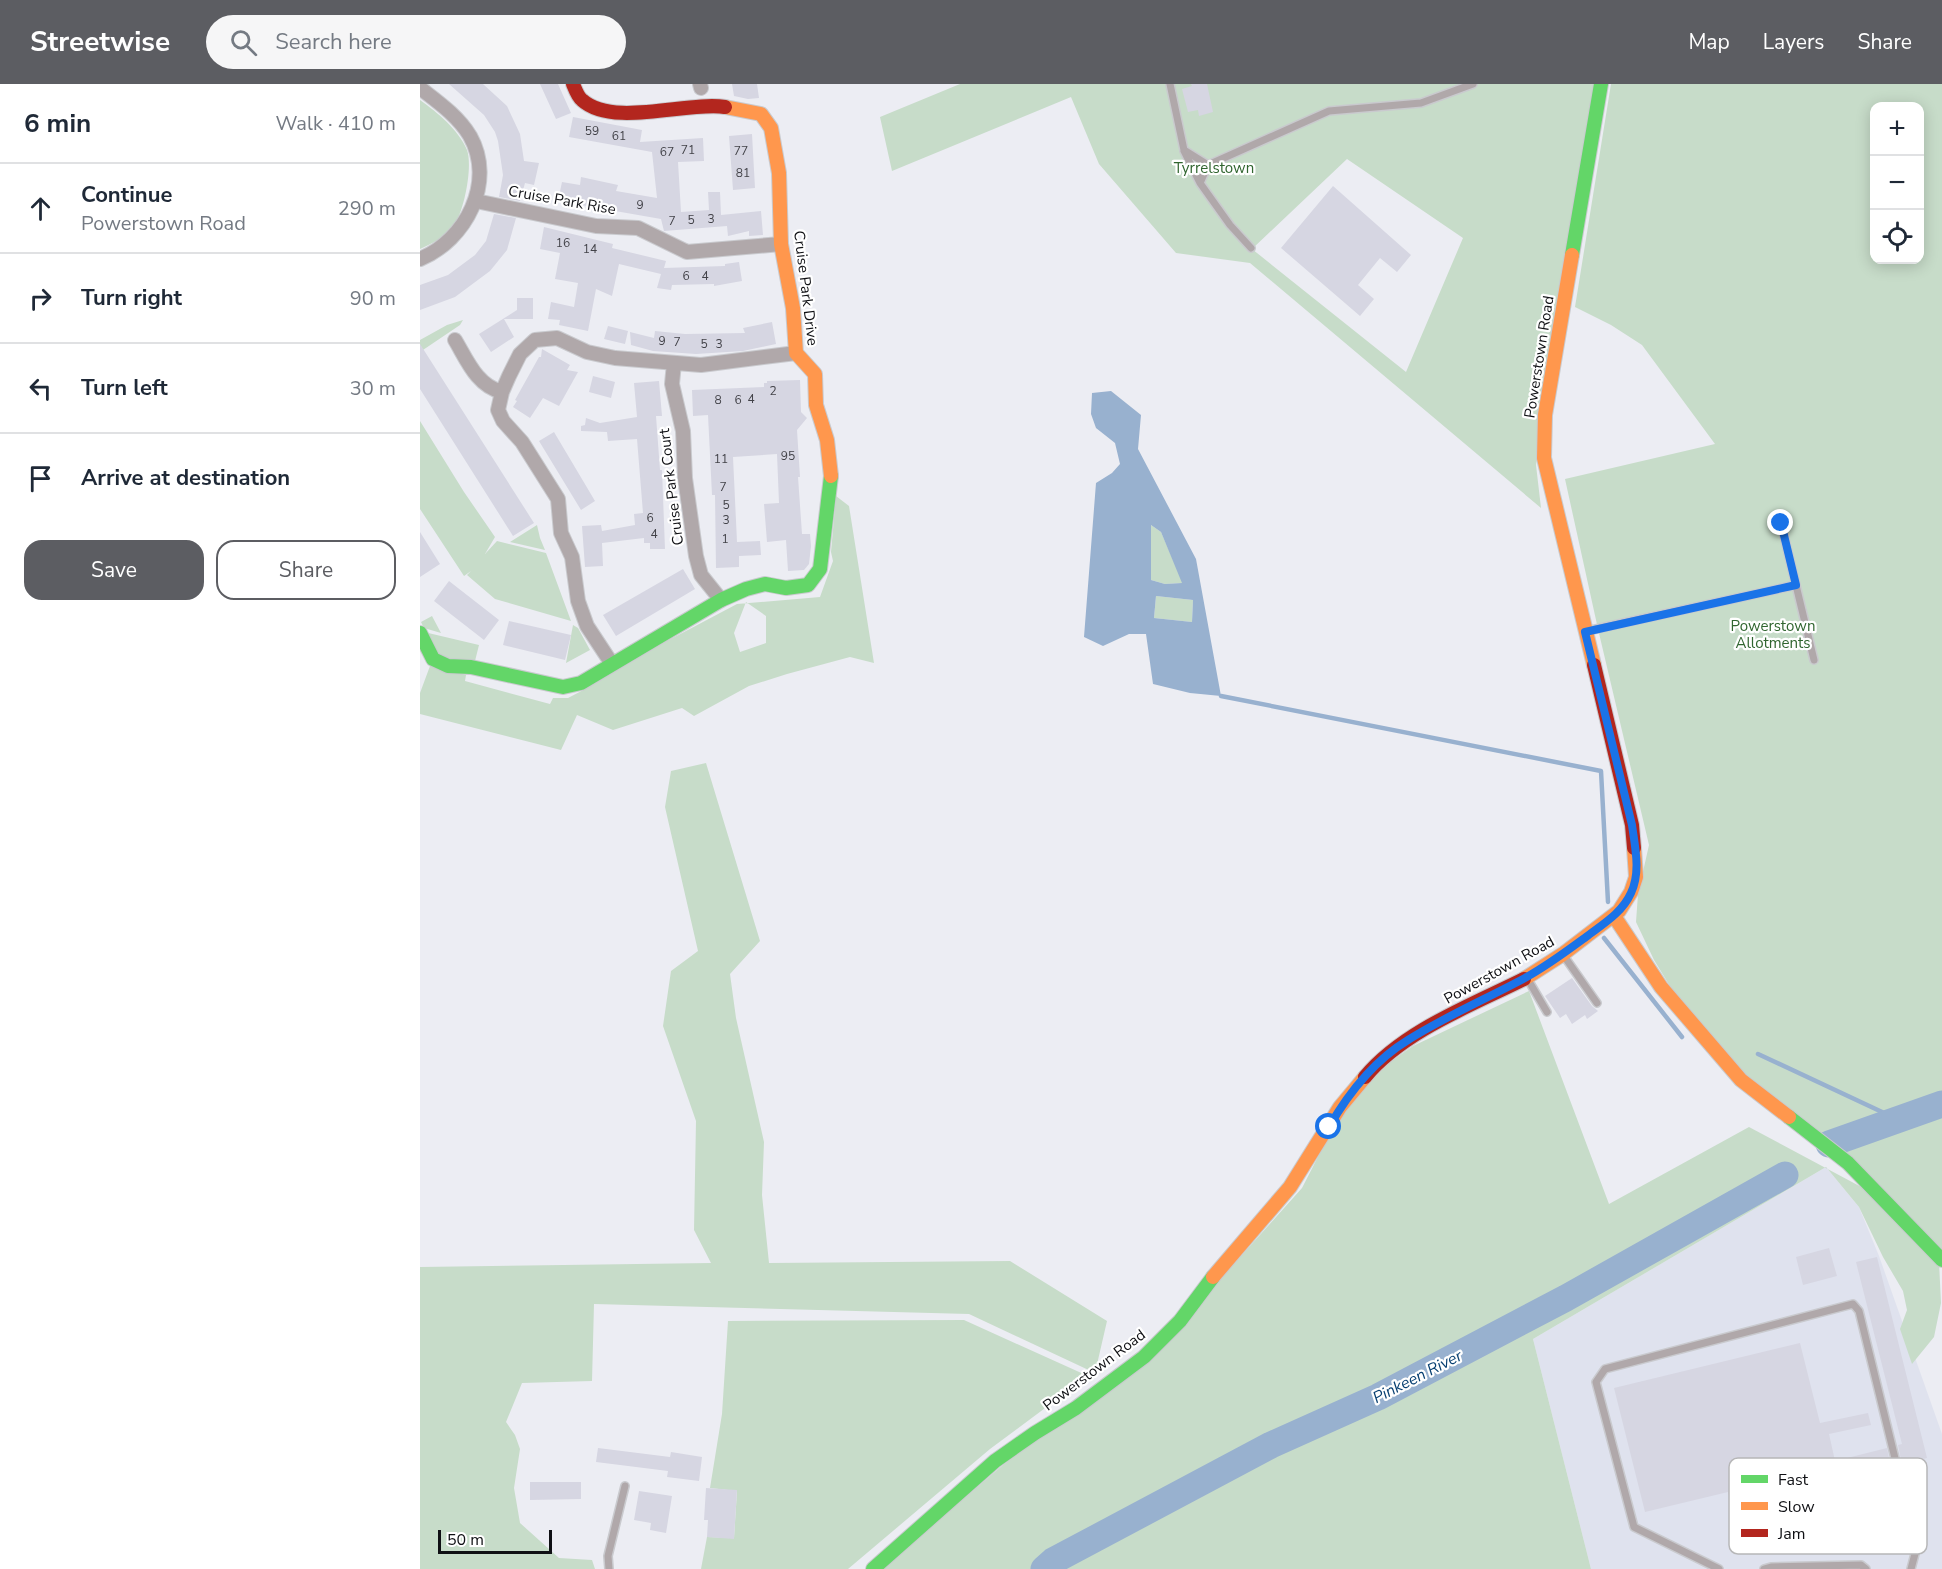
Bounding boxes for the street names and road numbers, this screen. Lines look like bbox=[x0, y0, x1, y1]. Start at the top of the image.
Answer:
street label: Cruise Park Rise bbox=[507, 181, 617, 219]
street label: Cruise Park Drive bbox=[789, 229, 823, 347]
street label: Powerstown Road bbox=[1519, 294, 1559, 420]
street label: Cruise Park Court bbox=[654, 427, 688, 547]
street label: Powerstown Road bbox=[1440, 931, 1558, 1009]
street label: Powerstown Road bbox=[1039, 1325, 1149, 1415]

